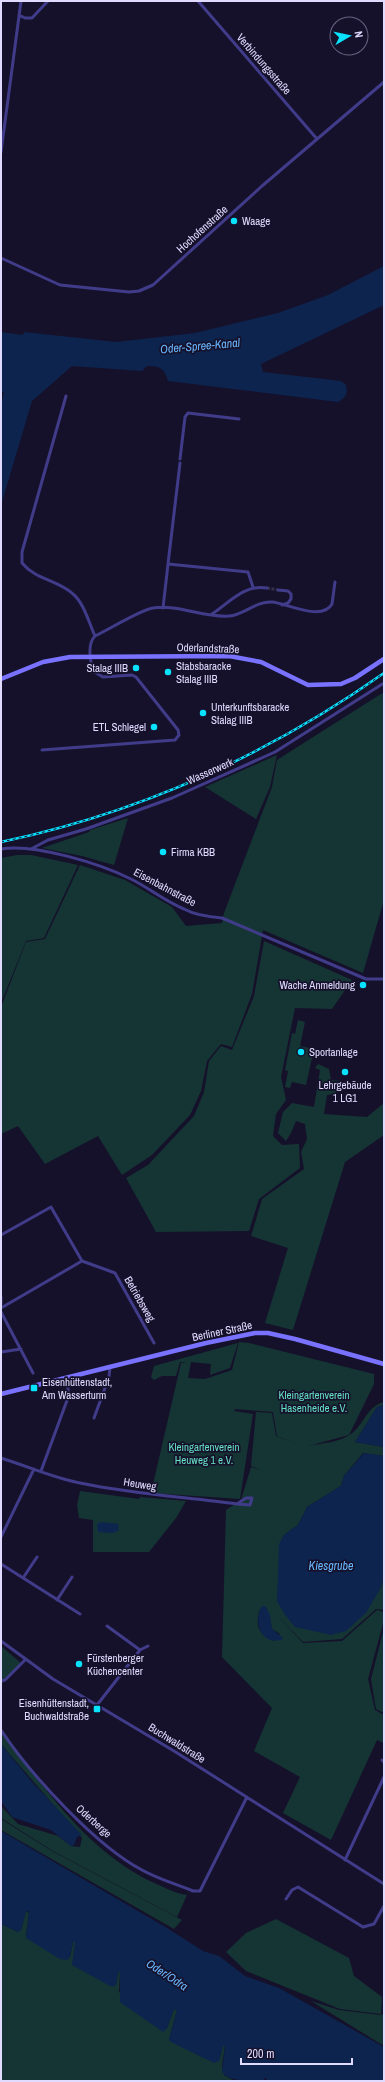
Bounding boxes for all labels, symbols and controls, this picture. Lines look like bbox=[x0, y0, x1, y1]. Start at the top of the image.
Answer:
north arrow bbox=[329, 16, 369, 56]
text: N bbox=[351, 30, 366, 39]
street label: Verbindungsstraße bbox=[234, 31, 294, 97]
street label: Hochofenstraße bbox=[173, 202, 231, 256]
place label: Waage bbox=[242, 214, 270, 228]
marker: Waage bbox=[229, 216, 239, 226]
water label: Oder-Spree-Kanal bbox=[160, 334, 241, 357]
street label: Oderlandstraße bbox=[176, 640, 240, 656]
place label: Stabsbaracke Stalag IIIB bbox=[176, 659, 231, 686]
place label: Stalag IIIB bbox=[86, 661, 128, 675]
marker: Stalag IIIB bbox=[131, 663, 141, 673]
marker: Stabsbaracke Stalag IIIB bbox=[163, 667, 173, 677]
place label: Unterkunftsbaracke Stalag IIIB bbox=[211, 700, 289, 727]
marker: Unterkunftsbaracke Stalag IIIB bbox=[198, 708, 208, 718]
place label: ETL Schlegel bbox=[93, 720, 146, 734]
marker: ETL Schlegel bbox=[149, 722, 159, 732]
street label: Wasserwerk bbox=[185, 754, 236, 787]
place label: Firma KBB bbox=[171, 845, 215, 859]
marker: Firma KBB bbox=[158, 847, 168, 857]
street label: Eisenbahnstraße bbox=[131, 865, 199, 909]
place label: Wache Anmeldung bbox=[280, 978, 355, 992]
marker: Wache Anmeldung bbox=[358, 980, 368, 990]
place label: Sportanlage bbox=[309, 1045, 358, 1059]
marker: Sportanlage bbox=[296, 1047, 306, 1057]
marker: Lehrgebäude 1 LG1 bbox=[340, 1067, 350, 1077]
place label: Lehrgebäude 1 LG1 bbox=[318, 1078, 372, 1105]
street label: Betriebsweg bbox=[121, 1274, 159, 1324]
street label: Berliner Straße bbox=[191, 1318, 253, 1344]
place label: Eisenhüttenstadt, Am Wasserturm bbox=[41, 1375, 112, 1402]
marker: Eisenhüttenstadt, Am Wasserturm bbox=[29, 1383, 39, 1393]
park label: Kleingartenverein Hasenheide e.V. bbox=[278, 1388, 350, 1415]
park label: Kleingartenverein Heuweg 1 e.V. bbox=[168, 1440, 240, 1467]
street label: Heuweg bbox=[123, 1474, 157, 1494]
water label: Kiesgrube bbox=[309, 1558, 354, 1574]
place label: Fürstenberger Küchencenter bbox=[87, 1651, 144, 1678]
marker: Fürstenberger Küchencenter bbox=[74, 1659, 84, 1669]
place label: Eisenhüttenstadt, Buchwaldstraße bbox=[19, 1696, 89, 1723]
marker: Eisenhüttenstadt, Buchwaldstraße bbox=[92, 1704, 102, 1714]
street label: Buchwaldstraße bbox=[146, 1720, 208, 1766]
street label: Oderberge bbox=[73, 1801, 115, 1841]
water label: Oder/Odra bbox=[143, 1956, 191, 1995]
scale bar bbox=[241, 2040, 352, 2066]
text: 200 m bbox=[247, 2046, 274, 2062]

